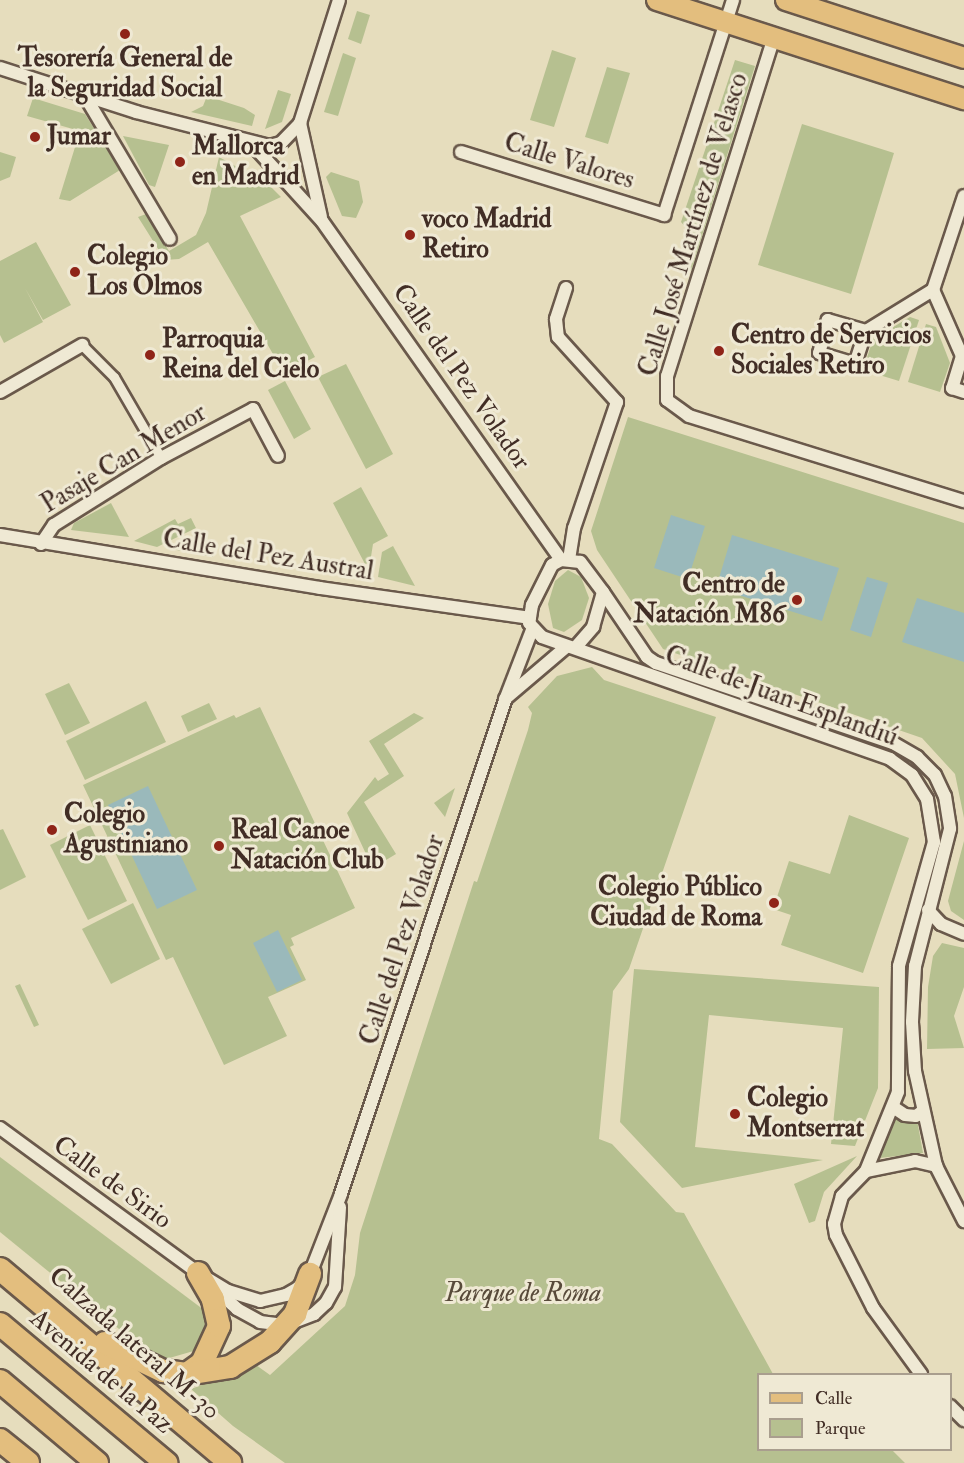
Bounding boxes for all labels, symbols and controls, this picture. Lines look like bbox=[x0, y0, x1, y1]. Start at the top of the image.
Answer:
marker: Tesorería General de la Seguridad Social bbox=[118, 27, 132, 41]
place label: Tesorería General de la Seguridad Social bbox=[18, 43, 232, 104]
street label: Calle José Martínez de Velasco bbox=[633, 70, 755, 380]
place label: Jumar bbox=[47, 121, 111, 153]
street label: Calle Valores bbox=[500, 127, 638, 197]
marker: Jumar bbox=[28, 130, 42, 144]
place label: Mallorca en Madrid bbox=[192, 131, 300, 192]
marker: Mallorca en Madrid bbox=[173, 155, 187, 169]
place label: voco Madrid Retiro bbox=[422, 204, 552, 266]
marker: voco Madrid Retiro bbox=[403, 228, 417, 242]
place label: Colegio Los Olmos bbox=[87, 241, 202, 302]
marker: Colegio Los Olmos bbox=[68, 265, 82, 279]
street label: Calle del Pez Volador bbox=[385, 278, 537, 476]
place label: Centro de Servicios Sociales Retiro bbox=[731, 320, 931, 382]
place label: Parroquia Reina del Cielo bbox=[162, 324, 319, 386]
marker: Centro de Servicios Sociales Retiro bbox=[712, 344, 726, 358]
marker: Parroquia Reina del Cielo bbox=[143, 348, 157, 362]
street label: Pasaje Can Menor bbox=[36, 398, 212, 520]
street label: Calle del Pez Austral bbox=[161, 524, 375, 588]
place label: Centro de Natación M86 bbox=[633, 569, 785, 630]
marker: Centro de Natación M86 bbox=[790, 593, 804, 607]
street label: Calle de Juan Esplandiú bbox=[660, 640, 902, 754]
place label: Colegio Agustiniano bbox=[64, 799, 188, 861]
place label: Real Canoe Natación Club bbox=[231, 815, 384, 876]
marker: Colegio Agustiniano bbox=[45, 823, 59, 837]
street label: Calle del Pez Volador bbox=[354, 831, 452, 1049]
marker: Real Canoe Natación Club bbox=[212, 839, 226, 853]
place label: Colegio Público Ciudad de Roma bbox=[590, 872, 762, 934]
marker: Colegio Público Ciudad de Roma bbox=[767, 896, 781, 910]
place label: Colegio Montserrat bbox=[747, 1083, 864, 1144]
marker: Colegio Montserrat bbox=[728, 1107, 742, 1121]
street label: Calle de Sirio bbox=[47, 1130, 177, 1236]
street label: Calzada lateral M-30 bbox=[42, 1261, 226, 1427]
park label: Parque de Roma bbox=[445, 1278, 601, 1310]
street label: Avenida de la Paz bbox=[23, 1303, 179, 1441]
legend bbox=[757, 1373, 952, 1451]
text: Calle bbox=[815, 1387, 852, 1410]
text: Parque bbox=[815, 1417, 865, 1440]

